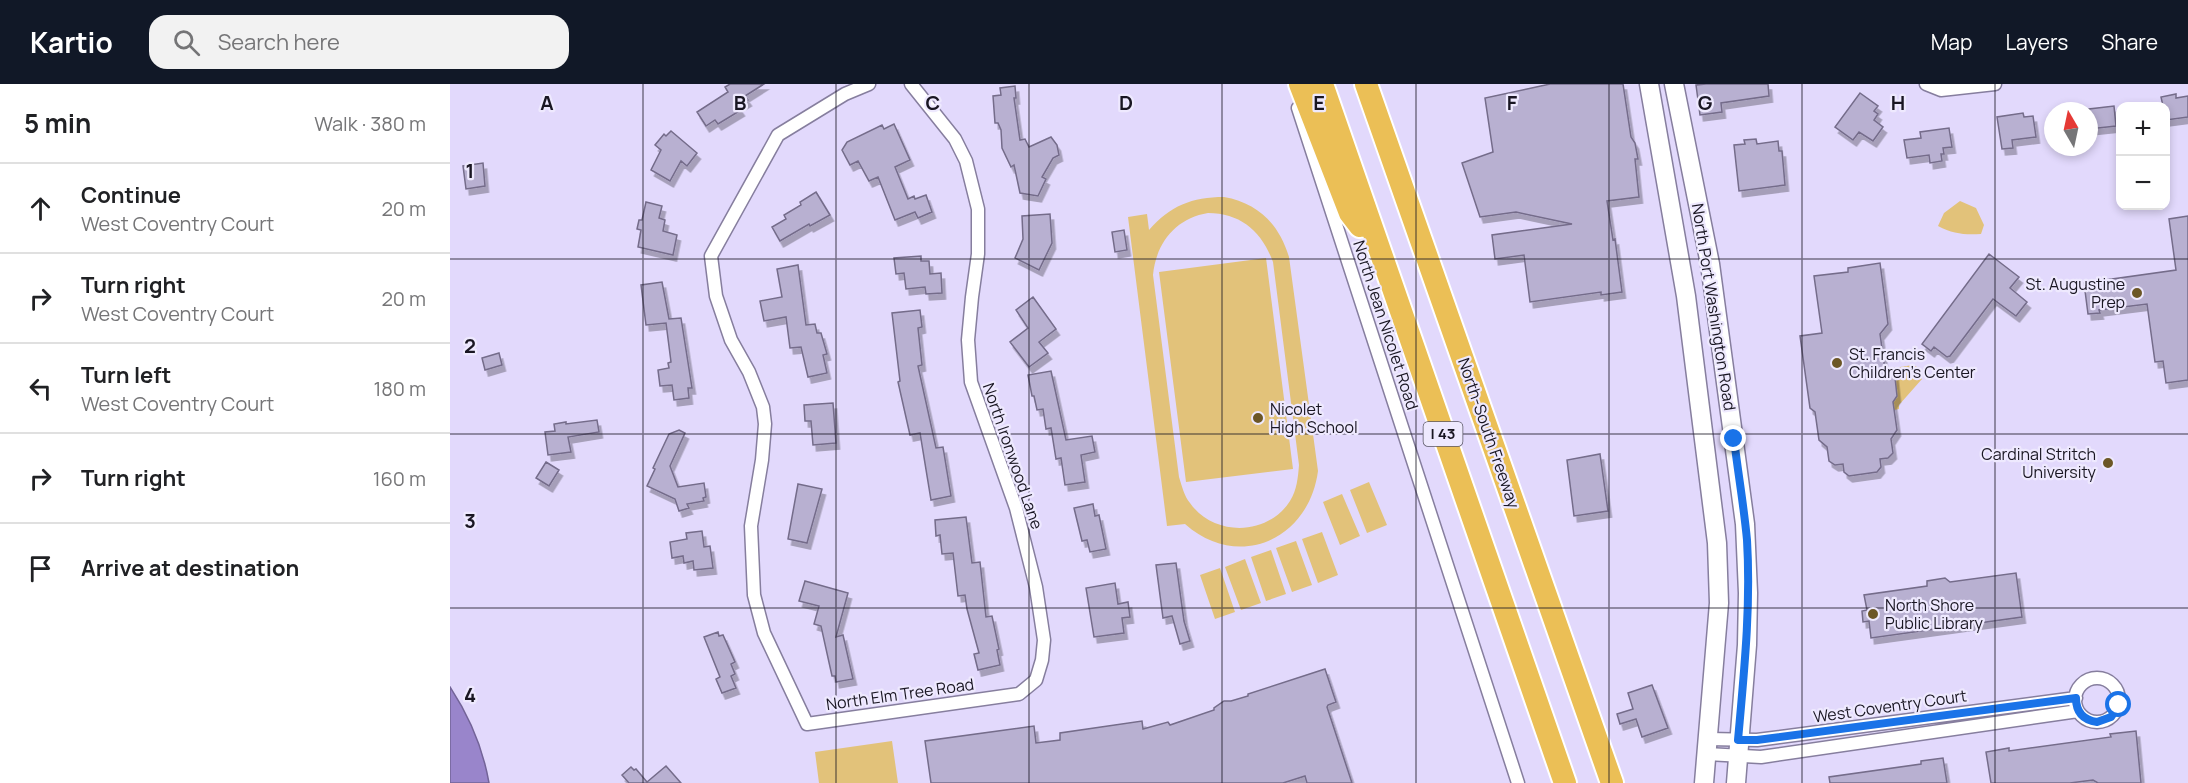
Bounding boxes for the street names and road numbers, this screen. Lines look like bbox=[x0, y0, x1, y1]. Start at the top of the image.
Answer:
street label: North Port Washington Road bbox=[1687, 202, 1741, 412]
street label: North Jean Nicolet Road bbox=[1348, 237, 1424, 413]
street label: North-South Freeway bbox=[1453, 355, 1525, 512]
street label: North Ironwood Lane bbox=[978, 380, 1048, 532]
road number: I 43 bbox=[1424, 422, 1462, 446]
street label: North Elm Tree Road bbox=[825, 673, 975, 715]
street label: West Coventry Court bbox=[1812, 684, 1968, 728]

